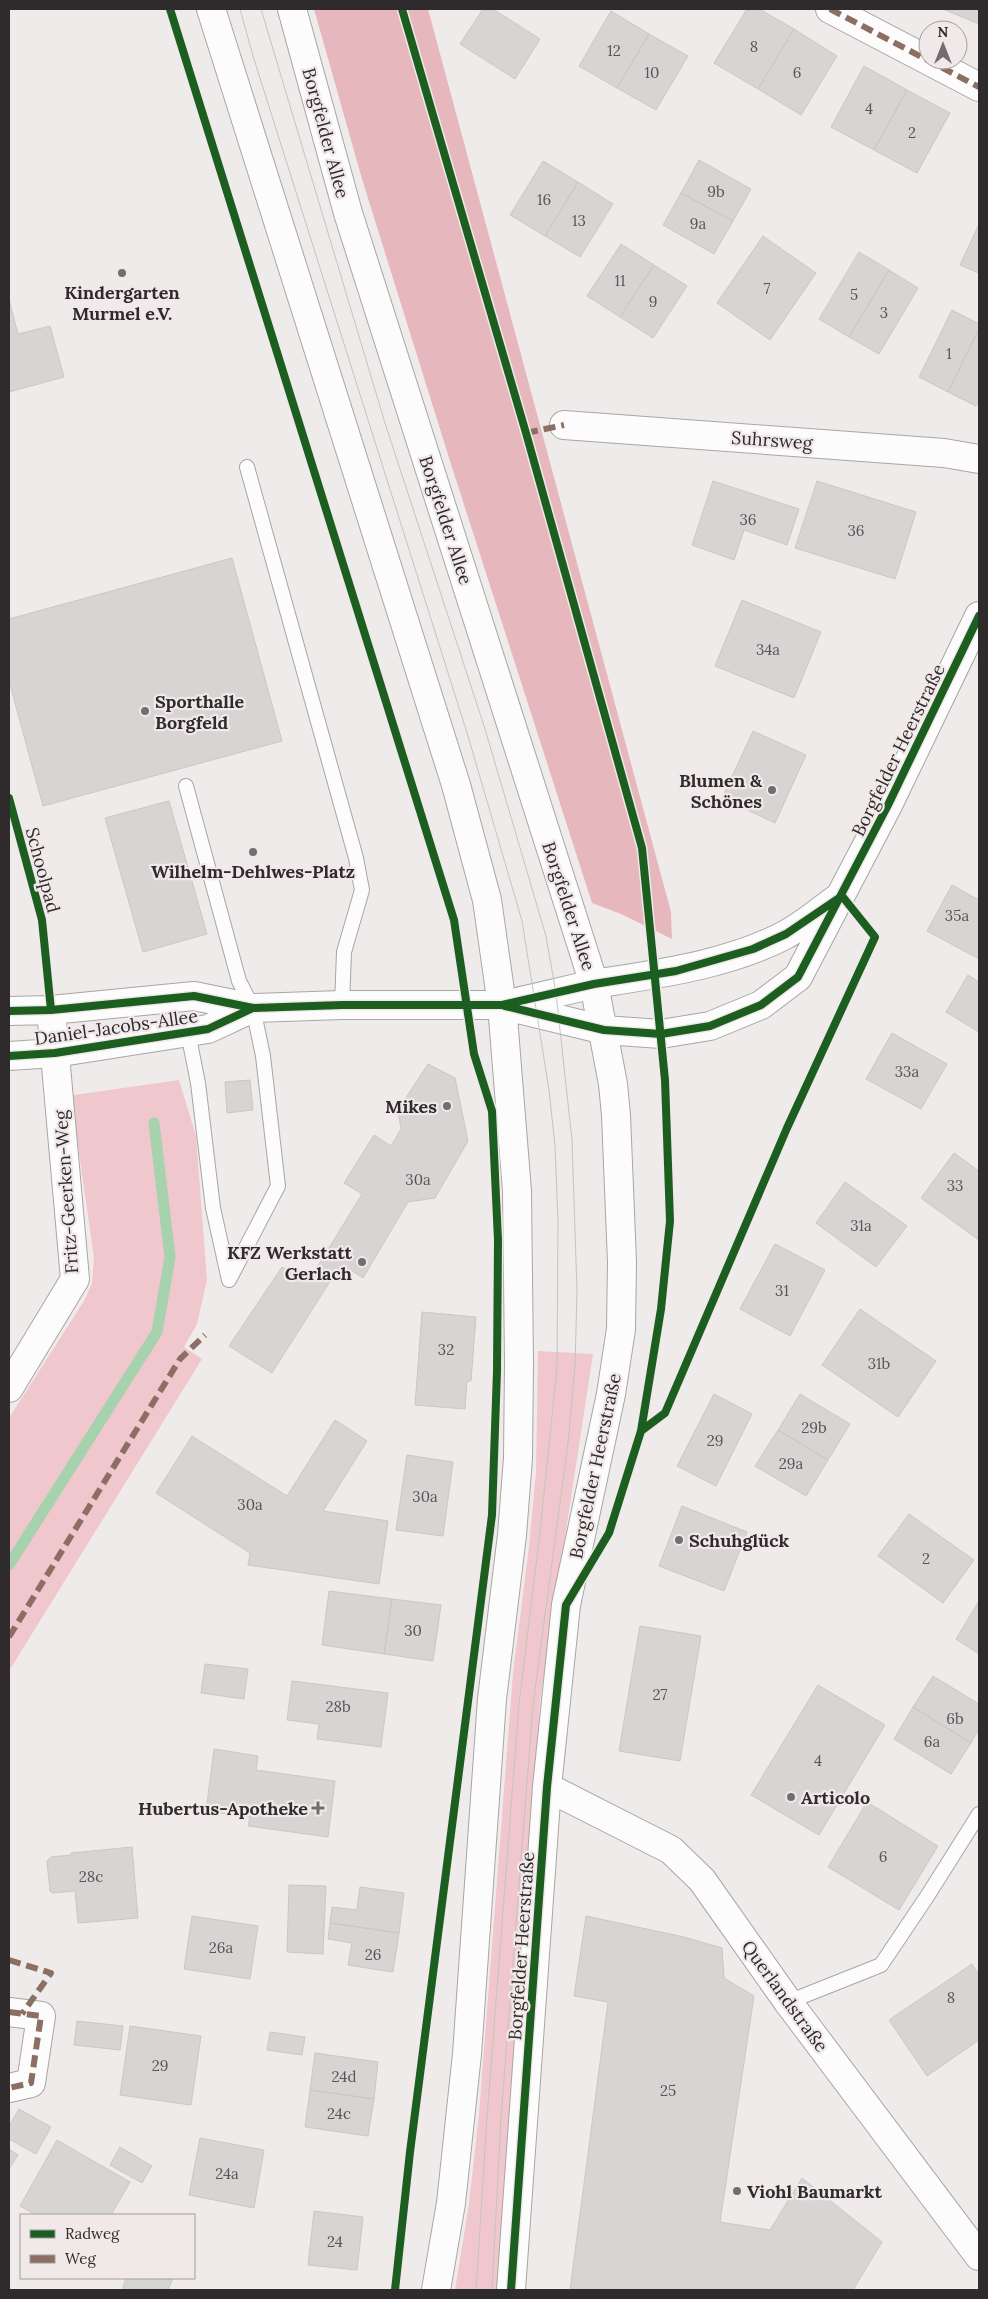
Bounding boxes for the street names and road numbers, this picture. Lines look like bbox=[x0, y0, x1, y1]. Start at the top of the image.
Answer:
street label: Borgfelder Allee bbox=[298, 65, 355, 201]
street label: Suhrsweg bbox=[730, 426, 815, 454]
street label: Borgfelder Allee bbox=[414, 453, 478, 588]
street label: Borgfelder Heerstraße bbox=[846, 660, 950, 840]
street label: Schoolpad bbox=[21, 825, 65, 915]
street label: Borgfelder Allee bbox=[537, 839, 601, 974]
street label: Daniel-Jacobs-Allee bbox=[33, 1004, 200, 1050]
street label: Fritz-Geerken-Weg bbox=[49, 1108, 83, 1274]
street label: Borgfelder Heerstraße bbox=[564, 1371, 626, 1561]
street label: Borgfelder Heerstraße bbox=[503, 1851, 539, 2041]
street label: Querlandstraße bbox=[737, 1936, 833, 2057]

